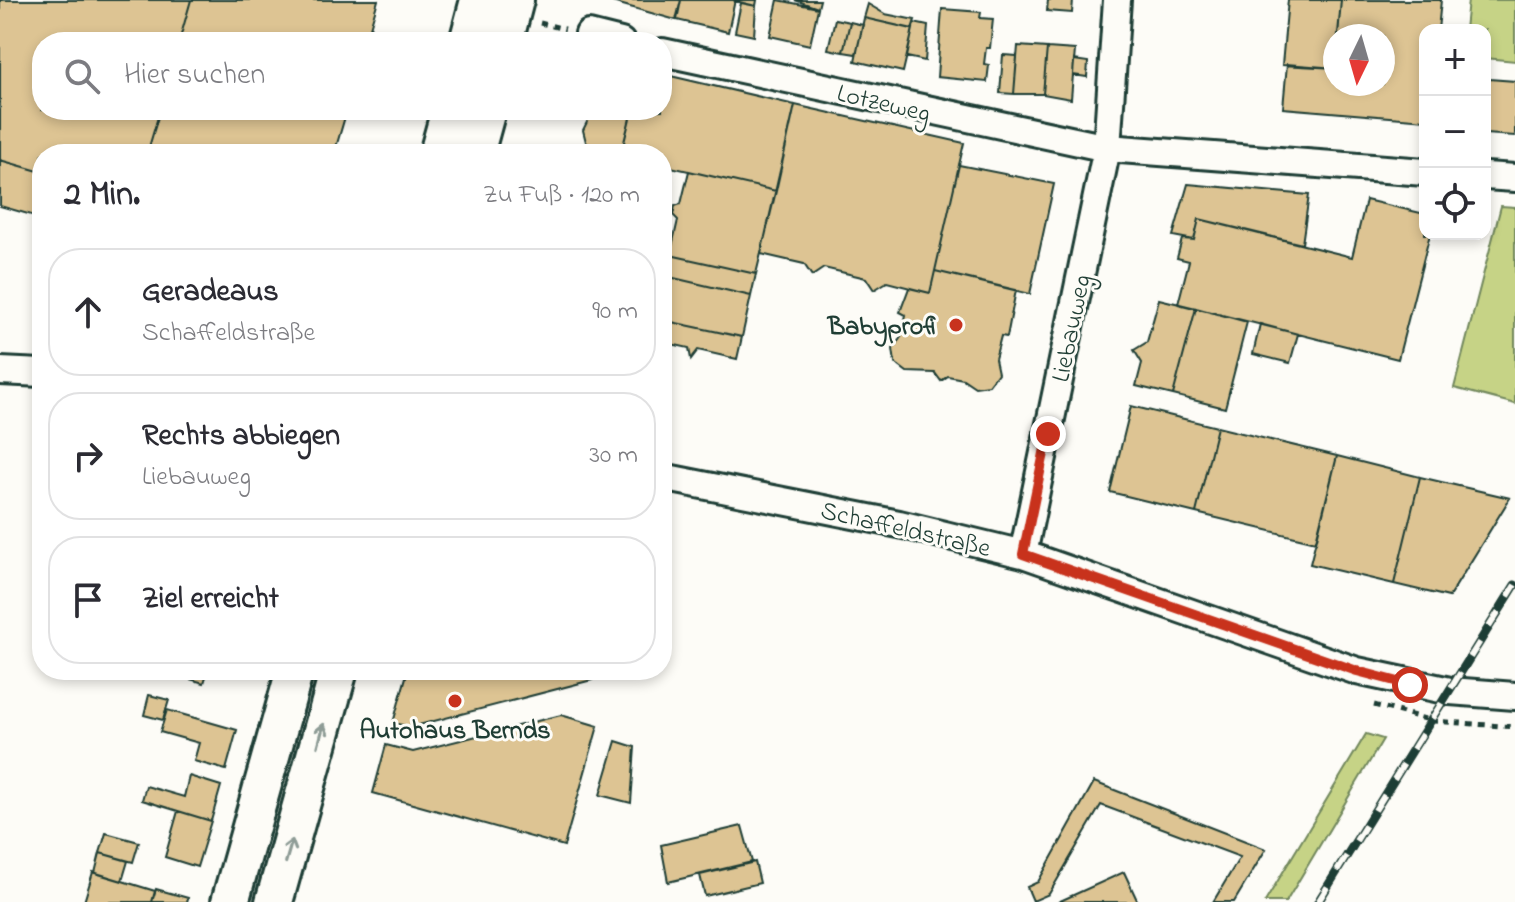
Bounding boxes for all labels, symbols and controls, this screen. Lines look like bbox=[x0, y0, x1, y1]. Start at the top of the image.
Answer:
north arrow bbox=[1323, 24, 1395, 96]
map controls bbox=[1419, 24, 1491, 240]
button: + bbox=[1419, 24, 1491, 96]
search box bbox=[32, 32, 672, 120]
icon: search bbox=[60, 54, 104, 98]
text: Hier suchen bbox=[124, 54, 265, 98]
street label: Lotzeweg bbox=[833, 76, 934, 134]
button: − bbox=[1419, 96, 1491, 168]
button: locate bbox=[1419, 168, 1491, 240]
text: 2 Min. bbox=[64, 171, 140, 221]
text: Zu Fuß · 120 m bbox=[483, 177, 640, 215]
text: Geradeaus bbox=[142, 271, 279, 315]
street label: Liebauweg bbox=[1043, 271, 1103, 386]
icon: ahead bbox=[66, 290, 110, 334]
text: 90 m bbox=[592, 293, 638, 331]
place label: Babyprofi bbox=[827, 309, 940, 347]
text: Schaffeldstraße bbox=[142, 315, 315, 353]
marker: Babyprofi bbox=[947, 316, 965, 334]
text: Rechts abbiegen bbox=[142, 415, 340, 459]
route end bbox=[1030, 416, 1066, 452]
icon: right bbox=[66, 434, 110, 478]
text: 30 m bbox=[589, 437, 638, 475]
text: Liebauweg bbox=[142, 459, 251, 497]
street label: Schaffeldstraße bbox=[817, 493, 994, 569]
icon: arrive bbox=[66, 578, 110, 622]
text: Ziel erreicht bbox=[142, 578, 279, 622]
route start bbox=[1392, 667, 1428, 703]
marker: Autohaus Bernds bbox=[446, 692, 464, 710]
place label: Autohaus Bernds bbox=[359, 713, 551, 751]
one-way arrow bbox=[314, 722, 329, 748]
one-way arrow bbox=[282, 838, 297, 864]

